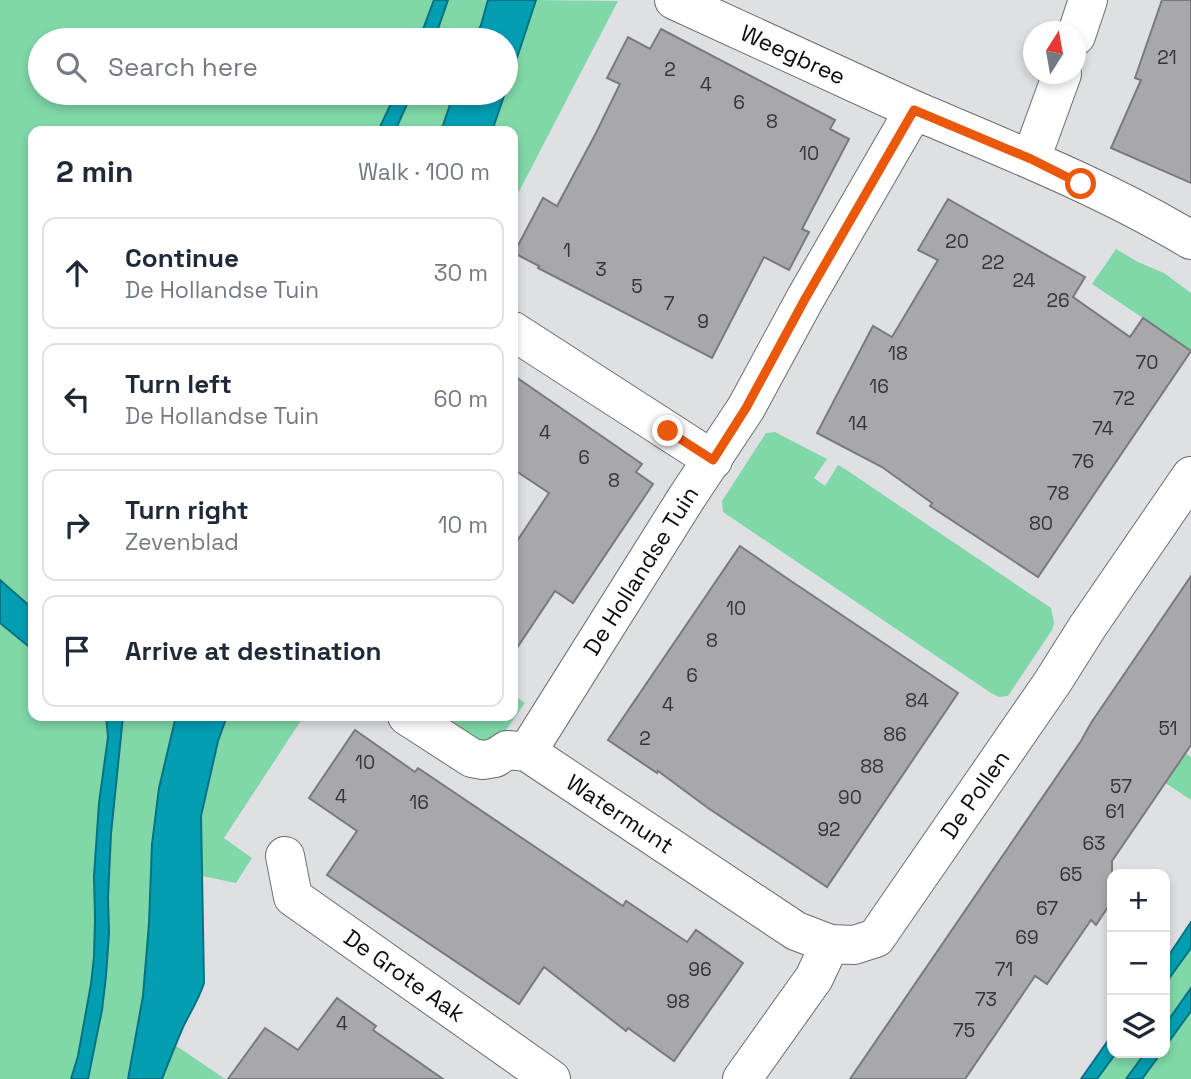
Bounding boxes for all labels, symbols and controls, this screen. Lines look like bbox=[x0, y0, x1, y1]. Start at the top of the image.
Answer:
street label: Weegbree bbox=[736, 18, 850, 92]
north arrow bbox=[1023, 21, 1086, 84]
search box bbox=[28, 28, 518, 105]
house number: 21 bbox=[1157, 45, 1177, 70]
icon: search bbox=[52, 48, 90, 86]
text: Search here bbox=[108, 50, 258, 84]
house number: 2 bbox=[664, 57, 676, 82]
house number: 4 bbox=[700, 72, 712, 97]
house number: 6 bbox=[733, 90, 745, 115]
house number: 8 bbox=[766, 109, 778, 134]
house number: 10 bbox=[799, 141, 819, 166]
text: 2 min bbox=[56, 152, 134, 191]
text: Walk · 100 m bbox=[358, 157, 490, 187]
route start bbox=[1065, 168, 1096, 199]
house number: 20 bbox=[945, 229, 969, 254]
house number: 1 bbox=[563, 238, 571, 263]
text: Continue bbox=[125, 241, 239, 275]
house number: 22 bbox=[982, 250, 1004, 275]
icon: ahead bbox=[58, 254, 96, 292]
house number: 3 bbox=[595, 257, 607, 282]
text: 30 m bbox=[434, 258, 488, 288]
house number: 24 bbox=[1013, 268, 1036, 293]
house number: 5 bbox=[631, 274, 643, 299]
text: De Hollandse Tuin bbox=[125, 275, 319, 305]
house number: 26 bbox=[1046, 288, 1070, 313]
house number: 7 bbox=[664, 291, 675, 316]
house number: 9 bbox=[697, 309, 709, 334]
house number: 18 bbox=[888, 341, 908, 366]
house number: 70 bbox=[1136, 350, 1158, 375]
text: Turn left bbox=[125, 367, 232, 401]
house number: 16 bbox=[869, 374, 889, 399]
icon: left bbox=[58, 380, 96, 418]
text: 60 m bbox=[433, 384, 488, 414]
house number: 72 bbox=[1113, 386, 1135, 411]
text: De Hollandse Tuin bbox=[125, 401, 319, 431]
house number: 14 bbox=[848, 411, 868, 436]
route end bbox=[652, 415, 683, 446]
house number: 74 bbox=[1092, 416, 1114, 441]
house number: 4 bbox=[539, 420, 551, 445]
house number: 6 bbox=[578, 445, 590, 470]
house number: 76 bbox=[1072, 449, 1094, 474]
house number: 8 bbox=[608, 468, 620, 493]
street label: De Hollandse Tuin bbox=[576, 480, 705, 661]
house number: 78 bbox=[1047, 481, 1069, 506]
text: Turn right bbox=[125, 493, 249, 527]
icon: right bbox=[58, 506, 96, 544]
text: 10 m bbox=[438, 510, 488, 540]
house number: 80 bbox=[1029, 511, 1053, 536]
text: Zevenblad bbox=[125, 527, 239, 557]
house number: 10 bbox=[726, 596, 746, 621]
house number: 8 bbox=[706, 628, 718, 653]
icon: arrive bbox=[58, 632, 96, 670]
text: Arrive at destination bbox=[125, 634, 382, 668]
house number: 6 bbox=[686, 663, 698, 688]
house number: 84 bbox=[905, 688, 929, 713]
house number: 4 bbox=[662, 692, 674, 717]
house number: 51 bbox=[1158, 716, 1178, 741]
house number: 86 bbox=[883, 722, 907, 747]
house number: 2 bbox=[639, 726, 651, 751]
street label: De Pollen bbox=[934, 744, 1016, 845]
house number: 10 bbox=[355, 750, 375, 775]
house number: 88 bbox=[860, 754, 884, 779]
street label: Watermunt bbox=[561, 767, 680, 860]
house number: 57 bbox=[1110, 774, 1132, 799]
house number: 4 bbox=[335, 784, 347, 809]
house number: 90 bbox=[838, 785, 862, 810]
house number: 16 bbox=[409, 790, 429, 815]
house number: 61 bbox=[1105, 799, 1125, 824]
house number: 92 bbox=[817, 817, 841, 842]
house number: 63 bbox=[1082, 831, 1106, 856]
house number: 65 bbox=[1059, 862, 1083, 887]
map controls bbox=[1107, 869, 1170, 1058]
button: + bbox=[1107, 869, 1170, 932]
house number: 67 bbox=[1036, 896, 1058, 921]
street label: De Grote Aak bbox=[338, 922, 471, 1029]
house number: 69 bbox=[1015, 925, 1039, 950]
button: − bbox=[1107, 932, 1170, 995]
house number: 96 bbox=[688, 957, 712, 982]
house number: 71 bbox=[995, 957, 1013, 982]
house number: 73 bbox=[975, 987, 997, 1012]
house number: 98 bbox=[666, 989, 690, 1014]
button: layers bbox=[1107, 995, 1170, 1058]
house number: 4 bbox=[336, 1011, 348, 1036]
house number: 75 bbox=[953, 1018, 975, 1043]

